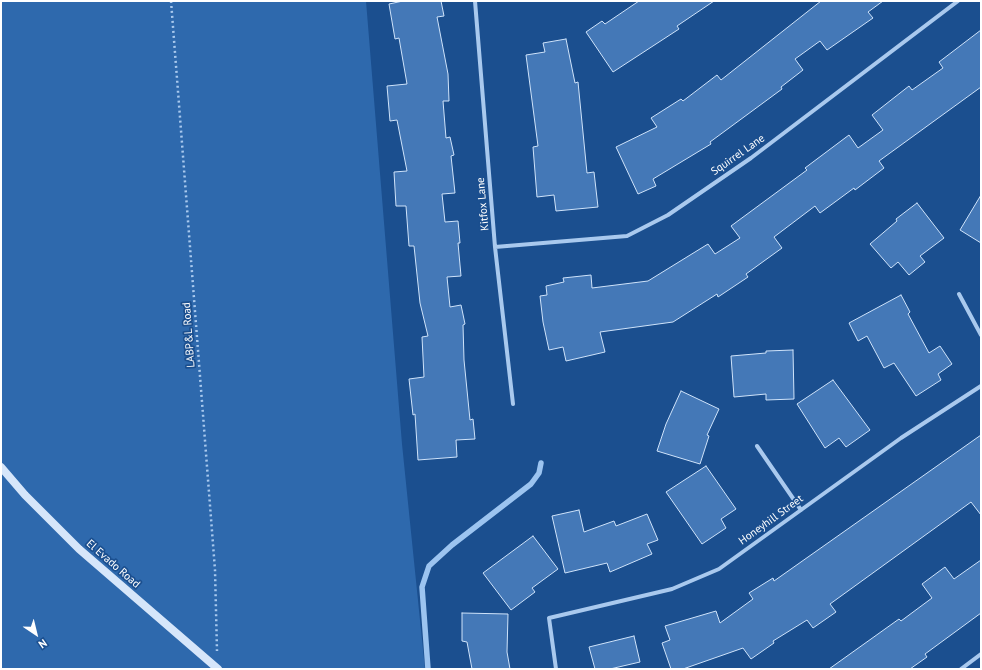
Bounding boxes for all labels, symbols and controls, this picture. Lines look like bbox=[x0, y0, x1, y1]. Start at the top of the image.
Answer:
street label: Squirrel Lane bbox=[709, 132, 767, 178]
street label: Kitfox Lane bbox=[474, 177, 492, 231]
street label: LABP&L Road bbox=[180, 302, 198, 368]
street label: Honeyhill Street bbox=[736, 492, 806, 548]
street label: El Evado Road bbox=[83, 537, 143, 591]
north arrow bbox=[16, 614, 56, 654]
text: N bbox=[36, 636, 50, 652]

